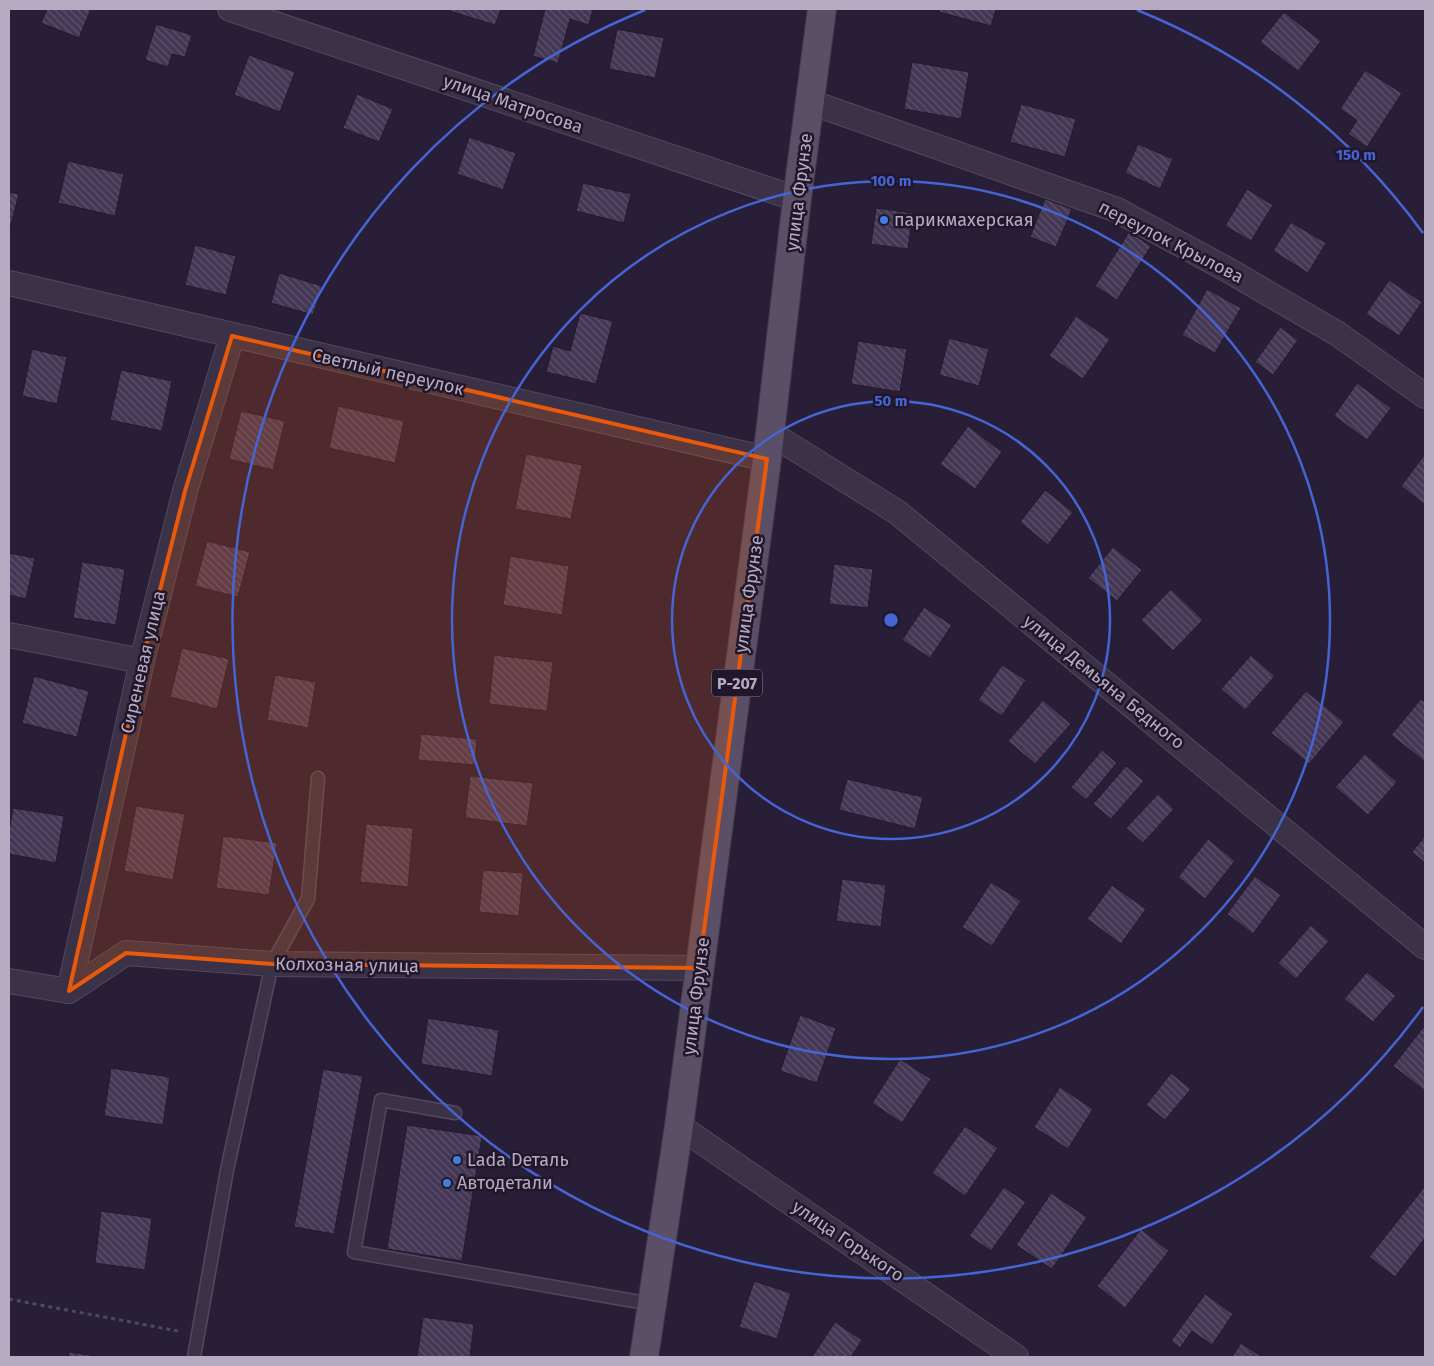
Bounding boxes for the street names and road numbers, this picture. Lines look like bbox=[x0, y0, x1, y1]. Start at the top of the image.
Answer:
street label: улица Матросова bbox=[440, 70, 586, 138]
street label: улица Фрунзе bbox=[781, 132, 817, 252]
street label: переулок Крылова bbox=[1095, 196, 1247, 288]
street label: Светлый переулок bbox=[310, 344, 467, 400]
street label: улица Фрунзе bbox=[730, 534, 768, 654]
street label: Сиреневая улица bbox=[116, 588, 170, 736]
street label: улица Демьяна Бедного bbox=[1019, 610, 1189, 754]
road number: Р-207 bbox=[712, 670, 762, 696]
street label: улица Фрунзе bbox=[678, 936, 714, 1056]
street label: Колхозная улица bbox=[275, 953, 419, 977]
street label: улица Горького bbox=[788, 1195, 908, 1287]

